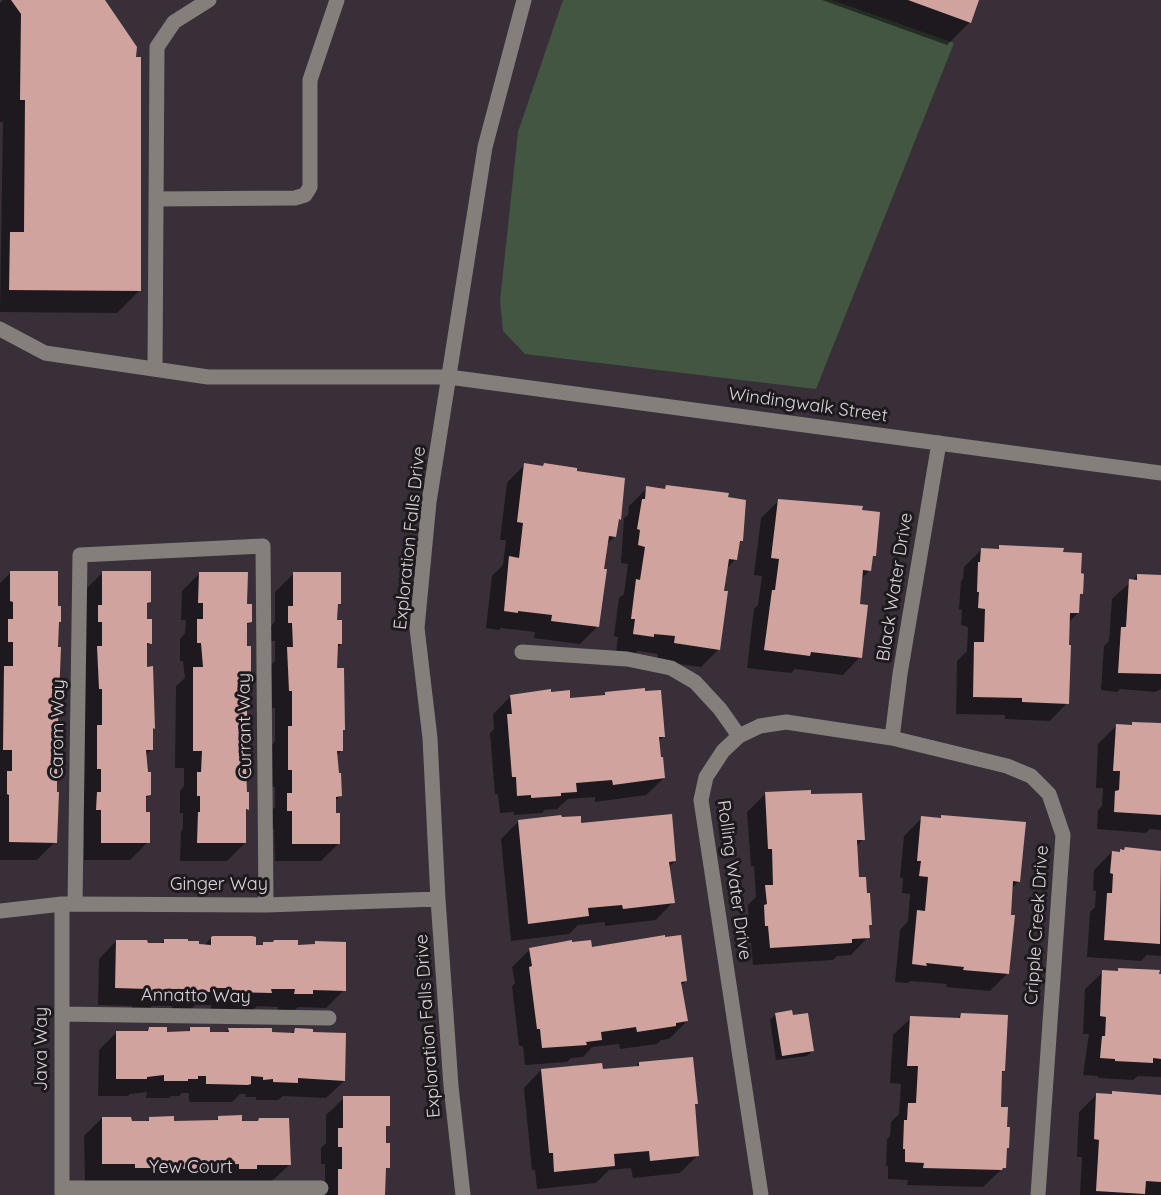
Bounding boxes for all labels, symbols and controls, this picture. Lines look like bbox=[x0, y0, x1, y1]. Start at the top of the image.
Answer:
street label: Windingwalk Street bbox=[727, 383, 889, 427]
street label: Exploration Falls Drive bbox=[390, 445, 430, 631]
street label: Black Water Drive bbox=[873, 511, 917, 663]
street label: Currant Way bbox=[233, 673, 257, 779]
street label: Carom Way bbox=[46, 679, 70, 779]
street label: Rolling Water Drive bbox=[712, 799, 756, 961]
street label: Cripple Creek Drive bbox=[1021, 844, 1053, 1006]
street label: Ginger Way bbox=[170, 874, 268, 896]
street label: Exploration Falls Drive bbox=[411, 933, 445, 1119]
street label: Annatto Way bbox=[141, 984, 251, 1008]
street label: Java Way bbox=[31, 1007, 53, 1091]
street label: Yew Court bbox=[149, 1157, 233, 1179]

